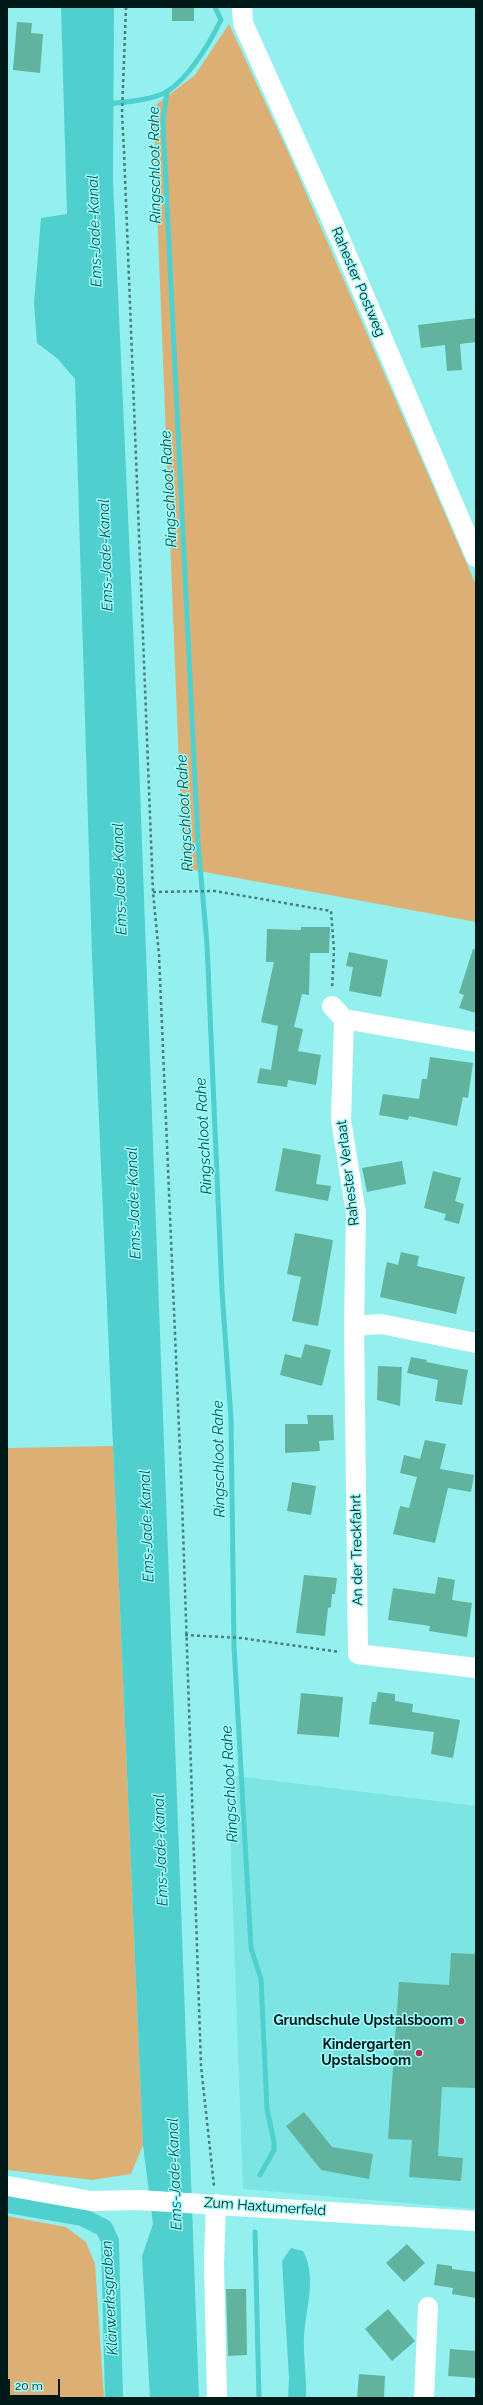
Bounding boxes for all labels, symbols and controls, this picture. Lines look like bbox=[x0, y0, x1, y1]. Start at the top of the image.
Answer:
water label: Ringschloot Rahe bbox=[145, 106, 165, 224]
water label: Ems-Jade-Kanal bbox=[84, 175, 106, 287]
street label: Rahester Postweg bbox=[327, 225, 389, 339]
water label: Ringschloot Rahe bbox=[157, 430, 181, 548]
water label: Ems-Jade-Kanal bbox=[95, 499, 117, 611]
water label: Ringschloot Rahe bbox=[173, 754, 197, 872]
water label: Ems-Jade-Kanal bbox=[109, 823, 131, 935]
water label: Ringschloot Rahe bbox=[192, 1077, 216, 1195]
street label: Rahester Verlaat bbox=[333, 1119, 363, 1227]
water label: Ems-Jade-Kanal bbox=[123, 1147, 145, 1259]
water label: Ringschloot Rahe bbox=[209, 1400, 229, 1518]
water label: Ems-Jade-Kanal bbox=[136, 1470, 158, 1582]
street label: An der Treckfahrt bbox=[348, 1494, 366, 1606]
water label: Ringschloot Rahe bbox=[218, 1725, 242, 1843]
water label: Ems-Jade-Kanal bbox=[150, 1794, 172, 1906]
place label: Grundschule Upstalsboom bbox=[273, 2013, 453, 2029]
marker: Grundschule Upstalsboom bbox=[456, 2016, 466, 2026]
place label: Kindergarten Upstalsboom bbox=[321, 2037, 411, 2070]
marker: Kindergarten Upstalsboom bbox=[414, 2048, 424, 2058]
water label: Ems-Jade-Kanal bbox=[164, 2118, 186, 2230]
street label: Zum Haxtumerfeld bbox=[203, 2194, 327, 2220]
water label: Klärwerksgraben bbox=[98, 2240, 122, 2356]
scale bar bbox=[10, 2371, 62, 2397]
text: 20 m bbox=[15, 2379, 43, 2393]

